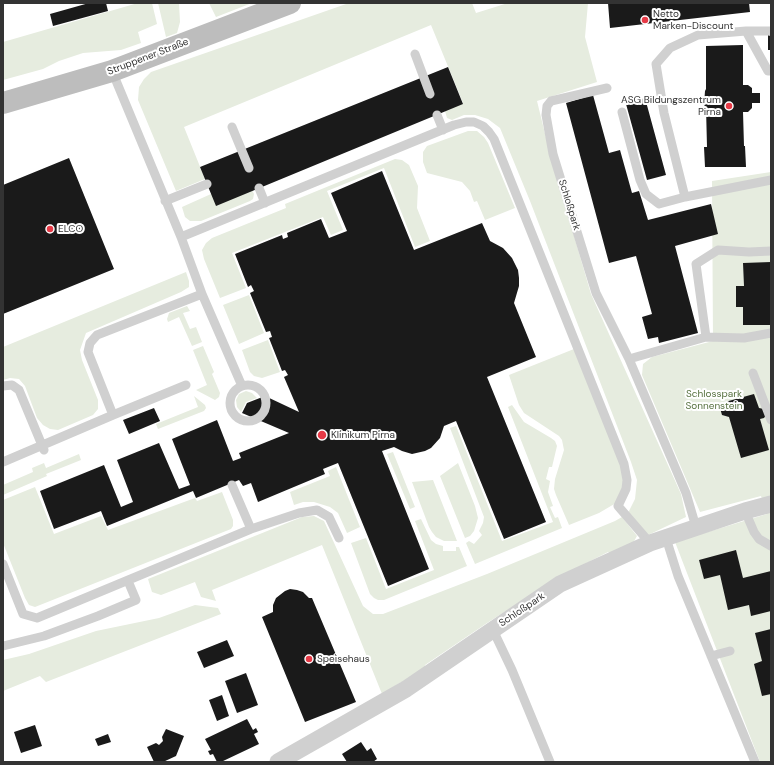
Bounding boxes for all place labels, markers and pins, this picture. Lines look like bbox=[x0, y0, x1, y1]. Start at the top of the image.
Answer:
place label: Netto Marken-Discount bbox=[653, 8, 733, 32]
marker: Netto Marken-Discount bbox=[640, 15, 650, 25]
place label: ASG Bildungszentrum Pirna bbox=[621, 94, 721, 118]
marker: ASG Bildungszentrum Pirna bbox=[724, 101, 734, 111]
place label: ELCO bbox=[58, 223, 83, 235]
marker: ELCO bbox=[45, 224, 55, 234]
marker: Klinikum Pirna bbox=[316, 429, 328, 441]
place label: Klinikum Pirna bbox=[331, 429, 395, 441]
place label: Speisehaus bbox=[317, 653, 370, 665]
marker: Speisehaus bbox=[304, 654, 314, 664]

